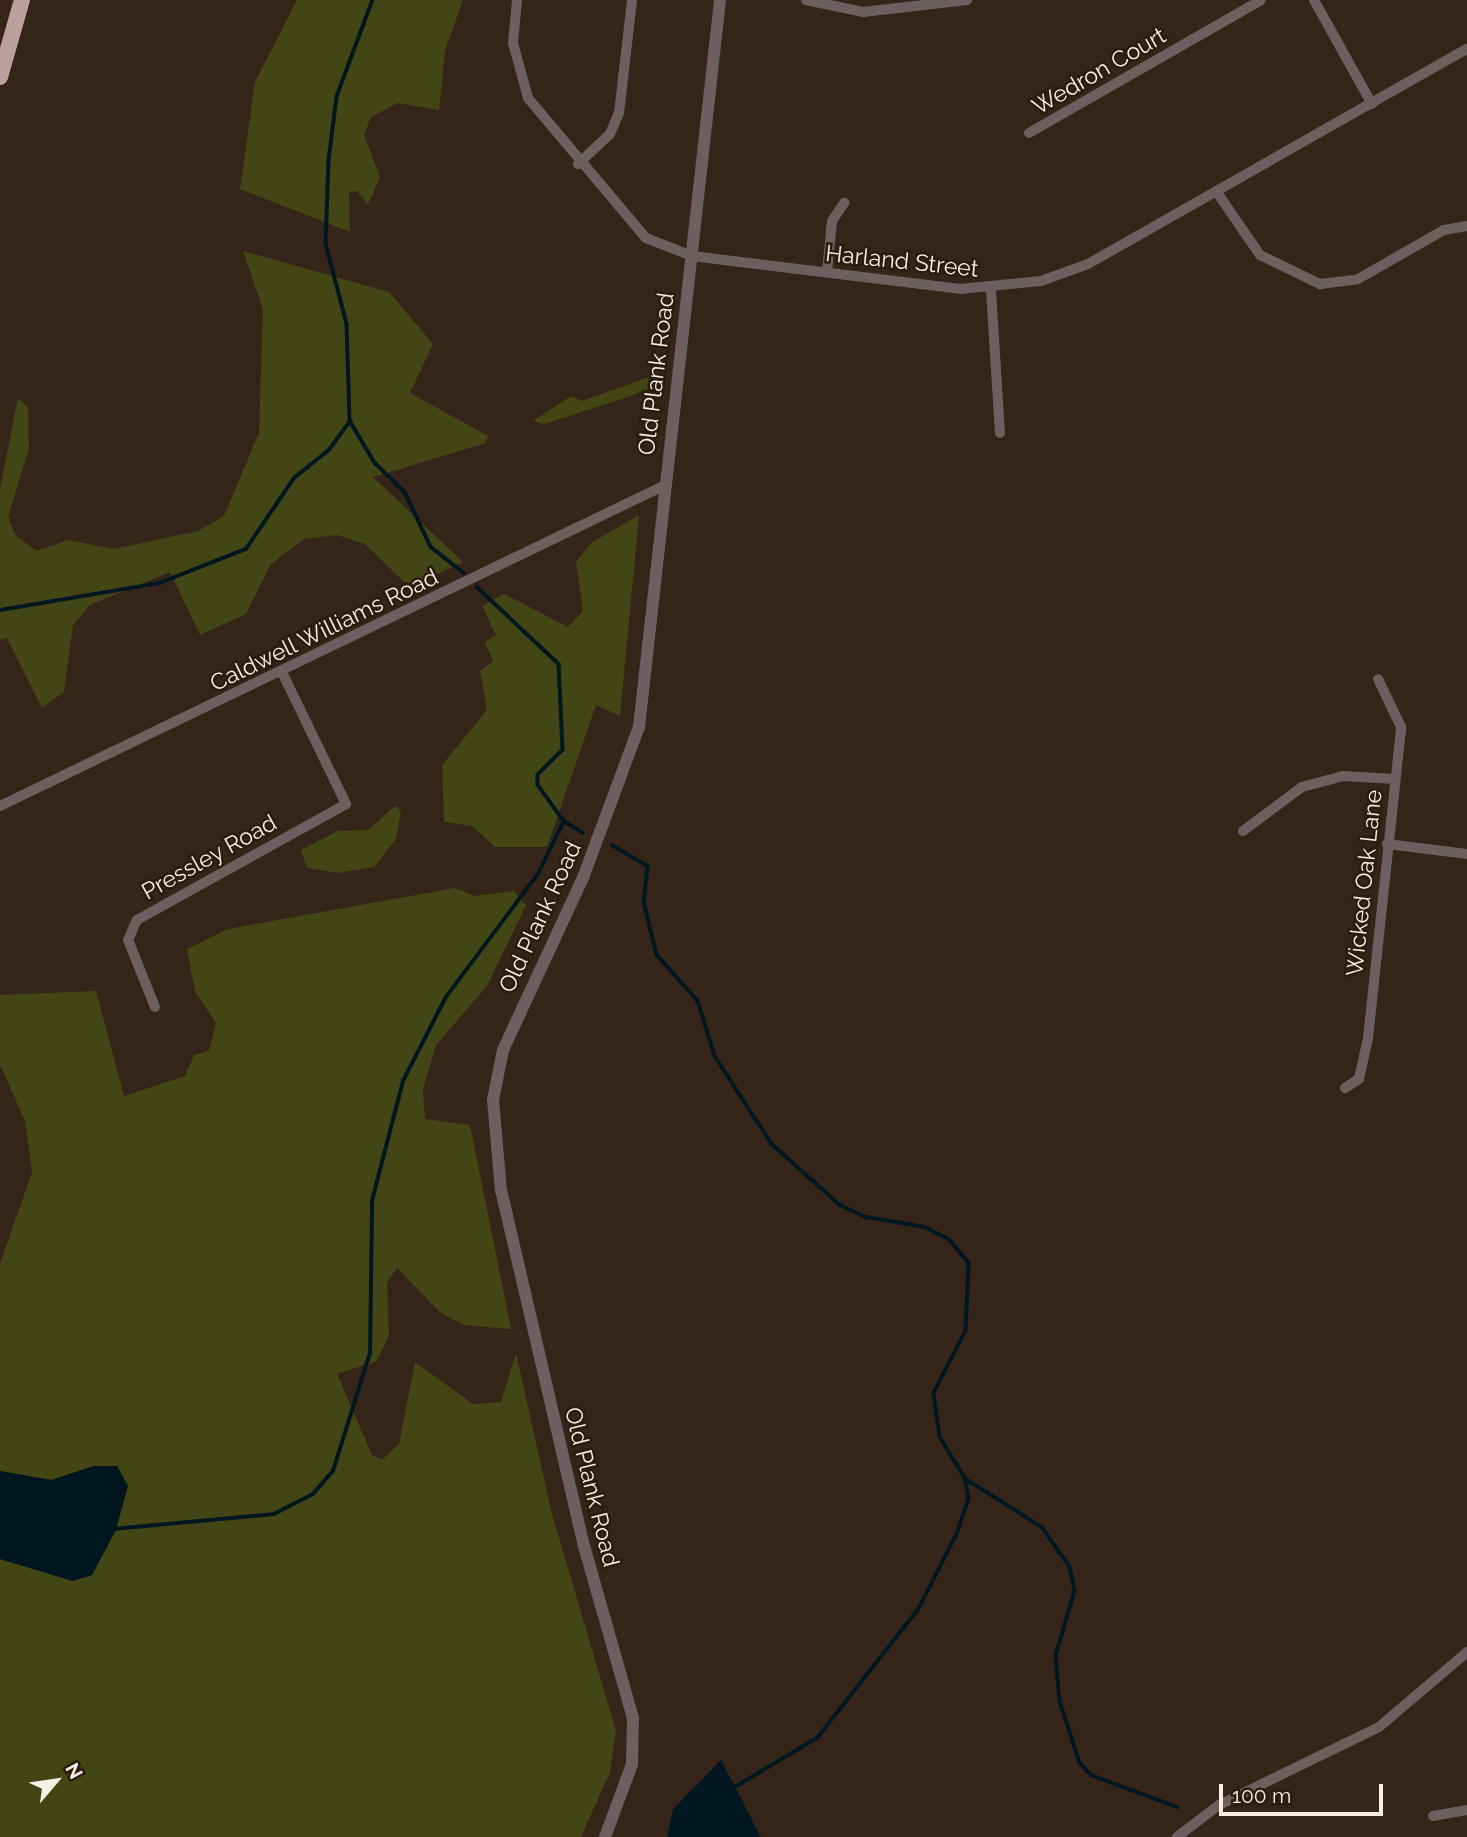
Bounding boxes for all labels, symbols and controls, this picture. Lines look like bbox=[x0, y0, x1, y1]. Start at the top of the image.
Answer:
street label: Wedron Court bbox=[1027, 22, 1171, 120]
street label: Harland Street bbox=[824, 239, 980, 283]
street label: Old Plank Road bbox=[632, 291, 680, 457]
street label: Caldwell Williams Road bbox=[205, 562, 443, 698]
street label: Wicked Oak Lane bbox=[1340, 788, 1388, 978]
street label: Pressley Road bbox=[136, 808, 282, 906]
street label: Old Plank Road bbox=[493, 837, 587, 997]
street label: Old Plank Road bbox=[559, 1404, 625, 1570]
north arrow bbox=[21, 1746, 91, 1816]
text: N bbox=[61, 1759, 88, 1782]
scale bar bbox=[1222, 1770, 1386, 1814]
text: 100 m bbox=[1232, 1783, 1291, 1808]

